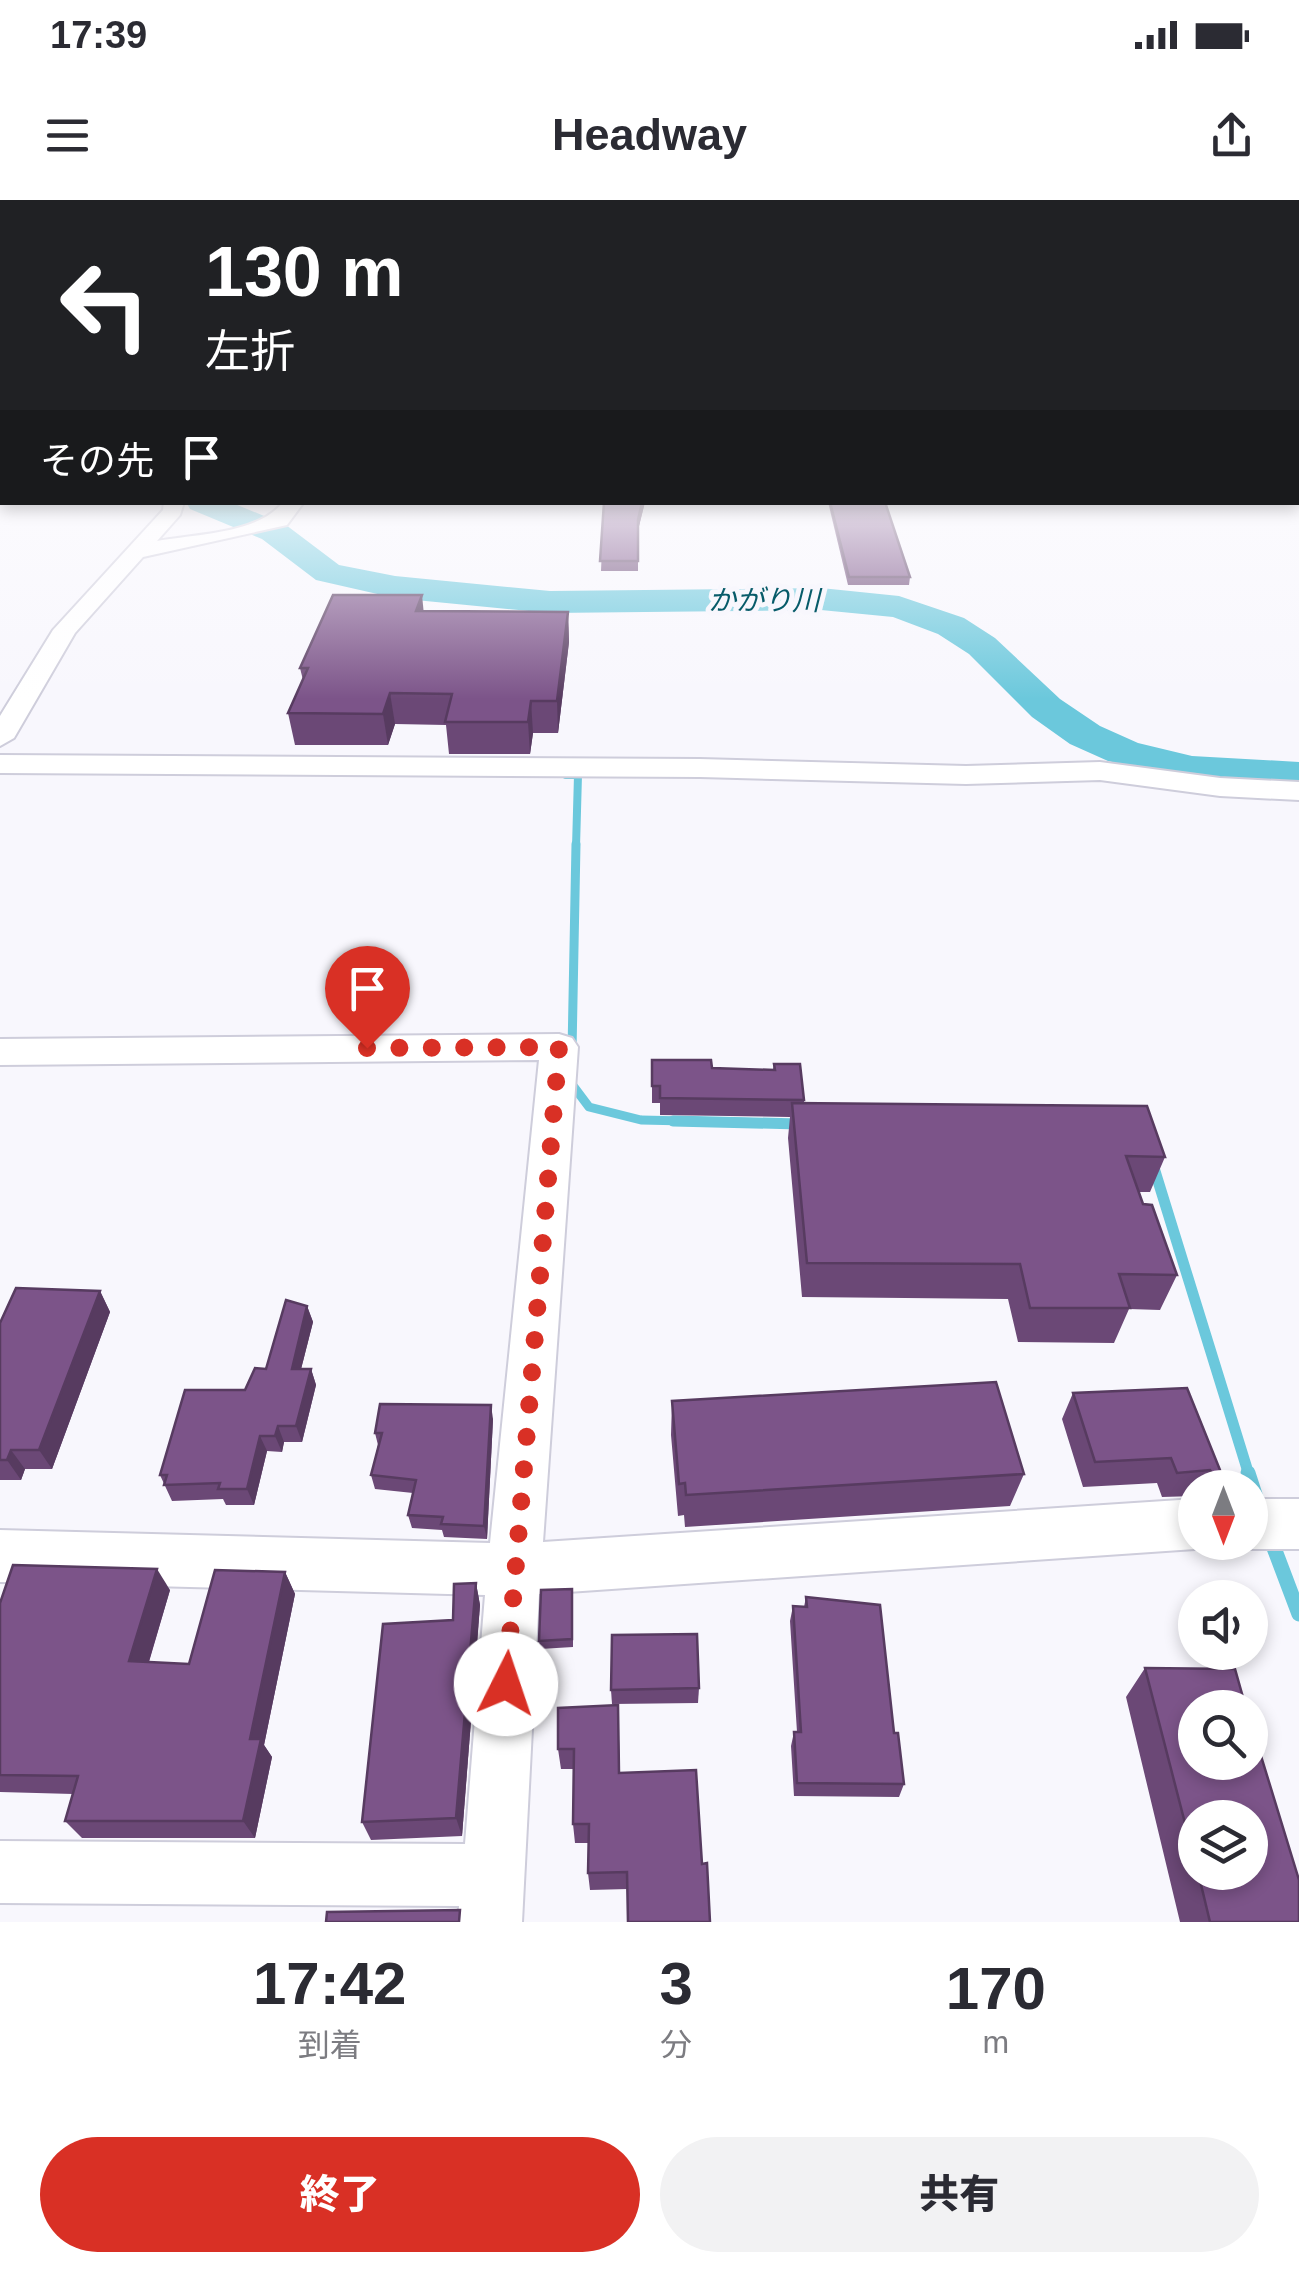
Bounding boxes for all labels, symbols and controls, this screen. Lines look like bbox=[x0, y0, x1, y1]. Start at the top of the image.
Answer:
text: 17:39 bbox=[50, 14, 147, 56]
icon: menu bbox=[40, 108, 95, 163]
icon: share bbox=[1204, 108, 1259, 163]
text: Headway bbox=[552, 109, 747, 160]
text: 130 m bbox=[205, 233, 403, 311]
icon: left bbox=[40, 240, 170, 370]
text: 左折 bbox=[205, 326, 295, 377]
icon: arrive bbox=[174, 430, 229, 485]
text: その先 bbox=[40, 440, 154, 482]
water label: かがり川 bbox=[708, 585, 823, 616]
pin bbox=[325, 946, 410, 1049]
icon: arrive bbox=[340, 961, 395, 1016]
north arrow bbox=[1178, 1470, 1268, 1560]
map controls bbox=[1178, 1470, 1268, 1890]
button: sound bbox=[1178, 1580, 1268, 1670]
position arrow bbox=[454, 1632, 558, 1736]
button: search bbox=[1178, 1690, 1268, 1780]
button: layers bbox=[1178, 1800, 1268, 1890]
text: 17:42 bbox=[253, 1950, 406, 2017]
text: 3 bbox=[659, 1950, 693, 2017]
text: 170 bbox=[946, 1955, 1046, 2022]
text: m bbox=[983, 2024, 1009, 2060]
text: 到着 bbox=[298, 2027, 362, 2063]
text: 分 bbox=[660, 2027, 692, 2063]
button: 終了 bbox=[40, 2137, 640, 2252]
button: 共有 bbox=[660, 2137, 1259, 2252]

